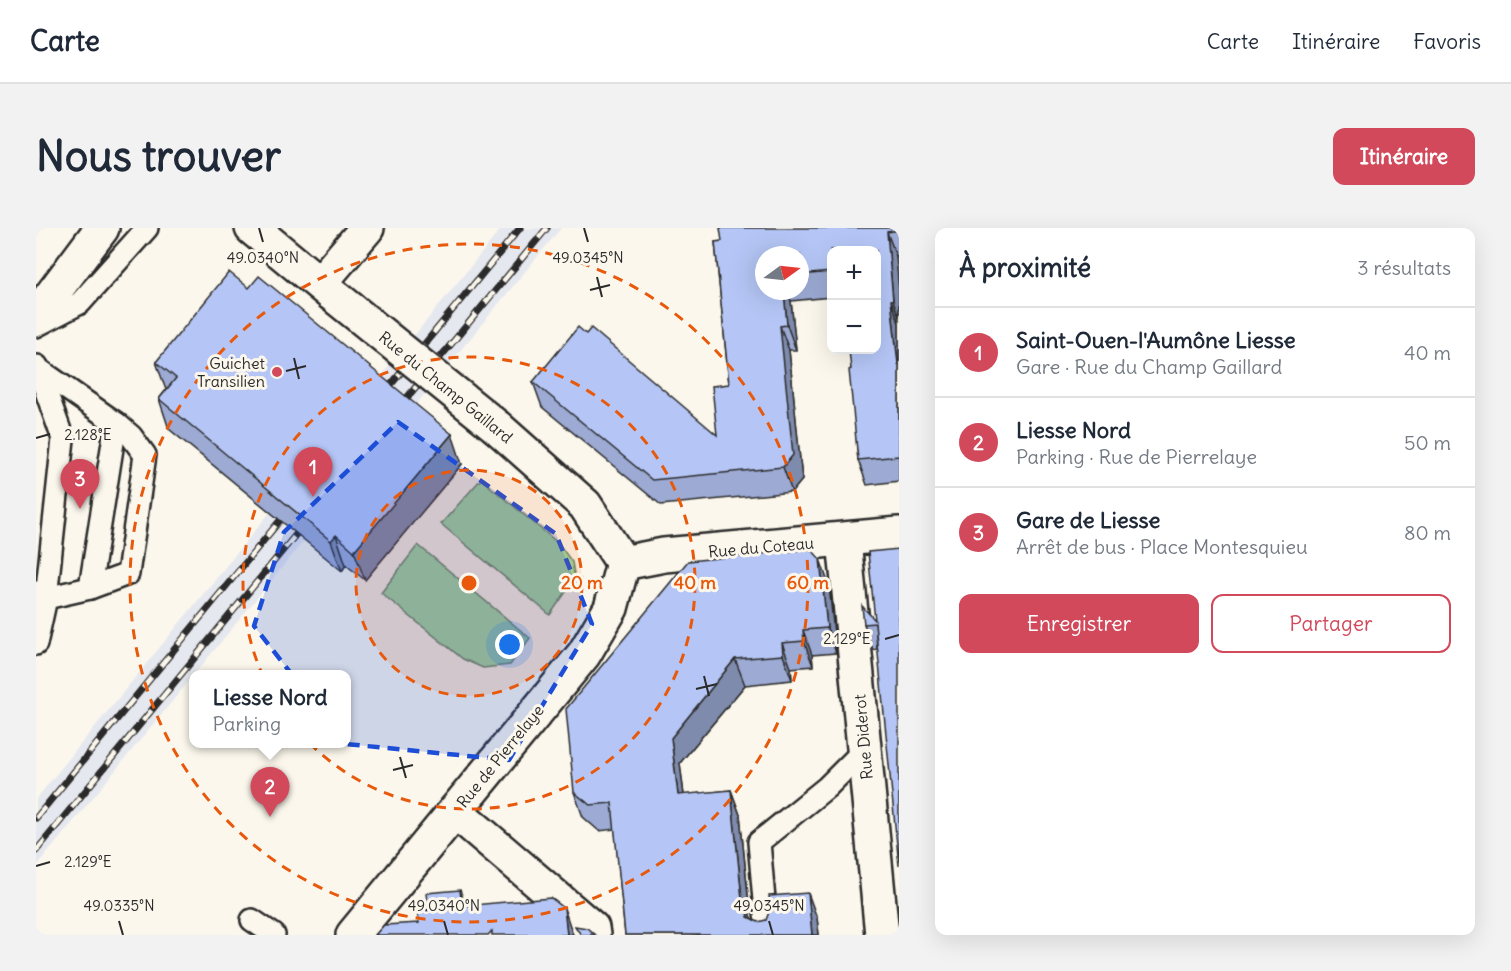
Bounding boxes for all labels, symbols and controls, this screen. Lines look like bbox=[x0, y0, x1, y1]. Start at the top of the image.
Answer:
text: Carte bbox=[30, 23, 100, 59]
text: Carte bbox=[1207, 28, 1259, 55]
text: Itinéraire bbox=[1292, 28, 1380, 55]
text: Favoris bbox=[1413, 28, 1481, 55]
button: Itinéraire bbox=[1333, 128, 1475, 185]
text: Nous trouver bbox=[36, 130, 281, 182]
north arrow bbox=[755, 246, 809, 300]
map controls bbox=[827, 246, 881, 354]
button: + bbox=[827, 246, 881, 300]
text: 49.0340°N bbox=[227, 248, 299, 267]
text: 49.0345°N bbox=[552, 248, 624, 267]
text: À proximité bbox=[959, 251, 1091, 284]
text: 3 résultats bbox=[1357, 255, 1451, 280]
button: − bbox=[827, 300, 881, 354]
text: Saint-Ouen-l'Aumône Liesse bbox=[1016, 326, 1296, 354]
street label: Rue du Champ Gaillard bbox=[375, 327, 517, 447]
text: 1 bbox=[975, 340, 982, 365]
text: 40 m bbox=[1404, 340, 1451, 365]
place label: Guichet Transilien bbox=[197, 353, 266, 391]
text: Gare · Rue du Champ Gaillard bbox=[1016, 354, 1282, 379]
marker: Guichet Transilien bbox=[270, 365, 284, 379]
text: Liesse Nord bbox=[1016, 416, 1131, 444]
text: 2.128°E bbox=[64, 425, 112, 444]
text: 2 bbox=[973, 430, 984, 455]
text: 50 m bbox=[1404, 430, 1451, 455]
text: Parking · Rue de Pierrelaye bbox=[1016, 444, 1257, 469]
pin: 1 bbox=[294, 448, 332, 497]
pin: 3 bbox=[60, 460, 99, 509]
text: Gare de Liesse bbox=[1016, 506, 1160, 534]
text: 3 bbox=[973, 520, 984, 545]
text: 80 m bbox=[1404, 520, 1451, 545]
street label: Rue du Coteau bbox=[707, 532, 815, 562]
text: Arrêt de bus · Place Montesquieu bbox=[1016, 534, 1308, 559]
text: 20 m bbox=[561, 571, 603, 594]
text: 40 m bbox=[674, 571, 716, 594]
text: 60 m bbox=[787, 571, 829, 594]
centre of rings bbox=[459, 573, 479, 593]
button: Enregistrer bbox=[959, 594, 1199, 653]
button: Partager bbox=[1211, 594, 1451, 653]
text: 2.129°E bbox=[823, 629, 871, 648]
your location bbox=[495, 630, 524, 659]
popup bbox=[189, 670, 351, 748]
text: Liesse Nord bbox=[213, 683, 327, 711]
street label: Rue Diderot bbox=[849, 693, 877, 780]
street label: Rue de Pierrelaye bbox=[452, 700, 548, 812]
text: Parking bbox=[213, 711, 281, 736]
pin: 2 bbox=[250, 768, 290, 817]
text: 2.129°E bbox=[64, 852, 112, 871]
text: 49.0335°N bbox=[84, 896, 155, 915]
text: 49.0340°N bbox=[408, 896, 480, 915]
text: 49.0345°N bbox=[733, 896, 805, 915]

